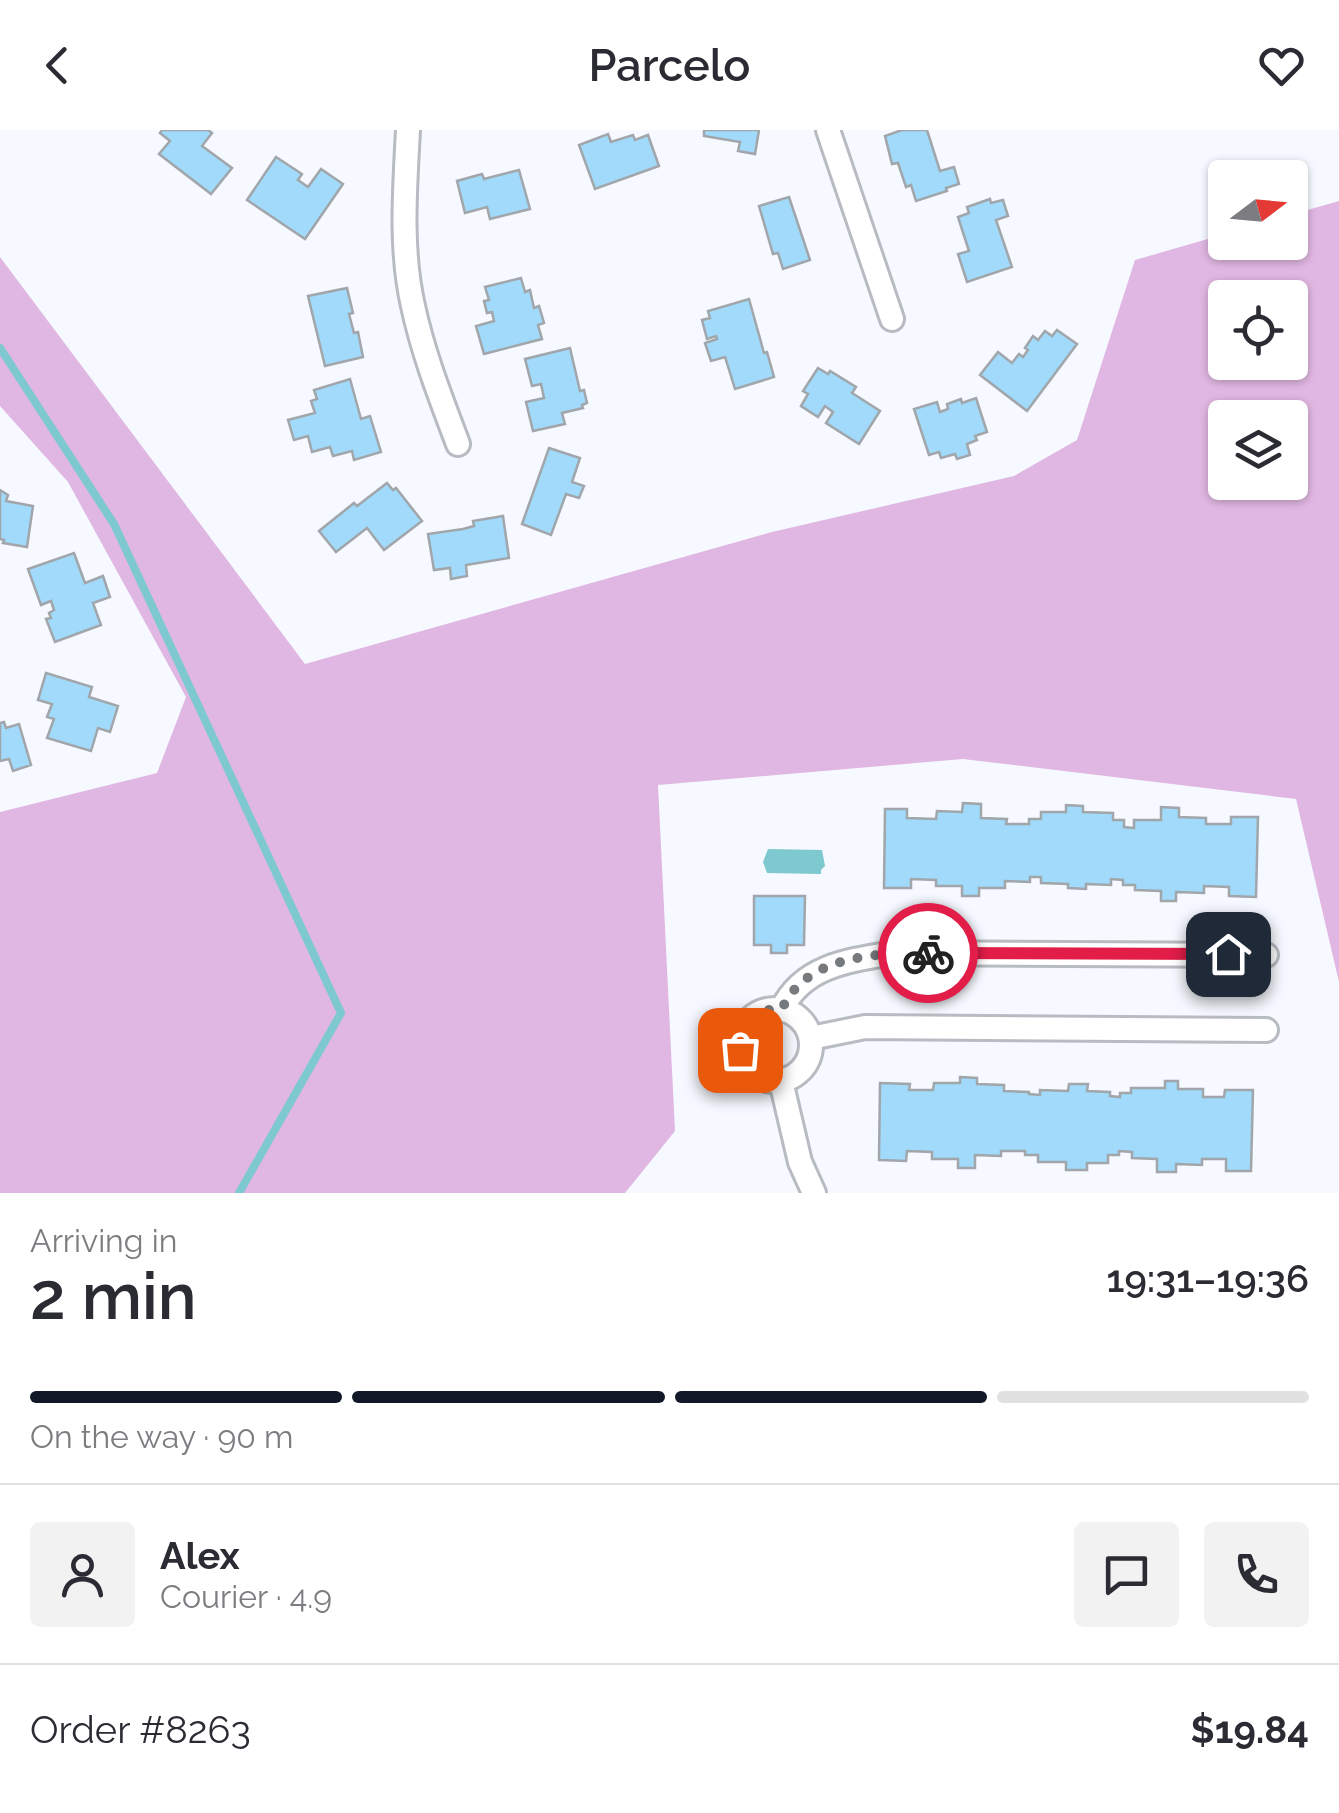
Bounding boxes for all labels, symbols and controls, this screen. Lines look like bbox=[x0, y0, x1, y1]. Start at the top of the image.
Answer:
icon: back bbox=[30, 38, 85, 93]
icon: heart bbox=[1254, 38, 1309, 93]
text: Parcelo bbox=[589, 39, 750, 92]
north arrow bbox=[1208, 160, 1308, 260]
map controls bbox=[1208, 160, 1308, 500]
button: locate bbox=[1208, 280, 1308, 380]
button: layers bbox=[1208, 400, 1308, 500]
courier bbox=[878, 903, 978, 1003]
pin bbox=[1186, 912, 1271, 997]
icon: bike bbox=[901, 926, 956, 981]
icon: home bbox=[1201, 927, 1256, 982]
pin bbox=[698, 1008, 783, 1093]
icon: bag bbox=[713, 1023, 768, 1078]
text: Arriving in bbox=[30, 1222, 177, 1259]
text: 19:31–19:36 bbox=[1107, 1256, 1309, 1301]
text: 2 min bbox=[30, 1258, 197, 1334]
text: On the way · 90 m bbox=[30, 1418, 293, 1455]
button: person bbox=[30, 1522, 135, 1627]
button: chat bbox=[1074, 1522, 1179, 1627]
button: phone bbox=[1204, 1522, 1309, 1627]
text: Alex bbox=[160, 1533, 240, 1578]
text: Courier · 4.9 bbox=[160, 1578, 332, 1615]
text: Order #8263 bbox=[30, 1707, 251, 1752]
text: $19.84 bbox=[1191, 1707, 1309, 1752]

